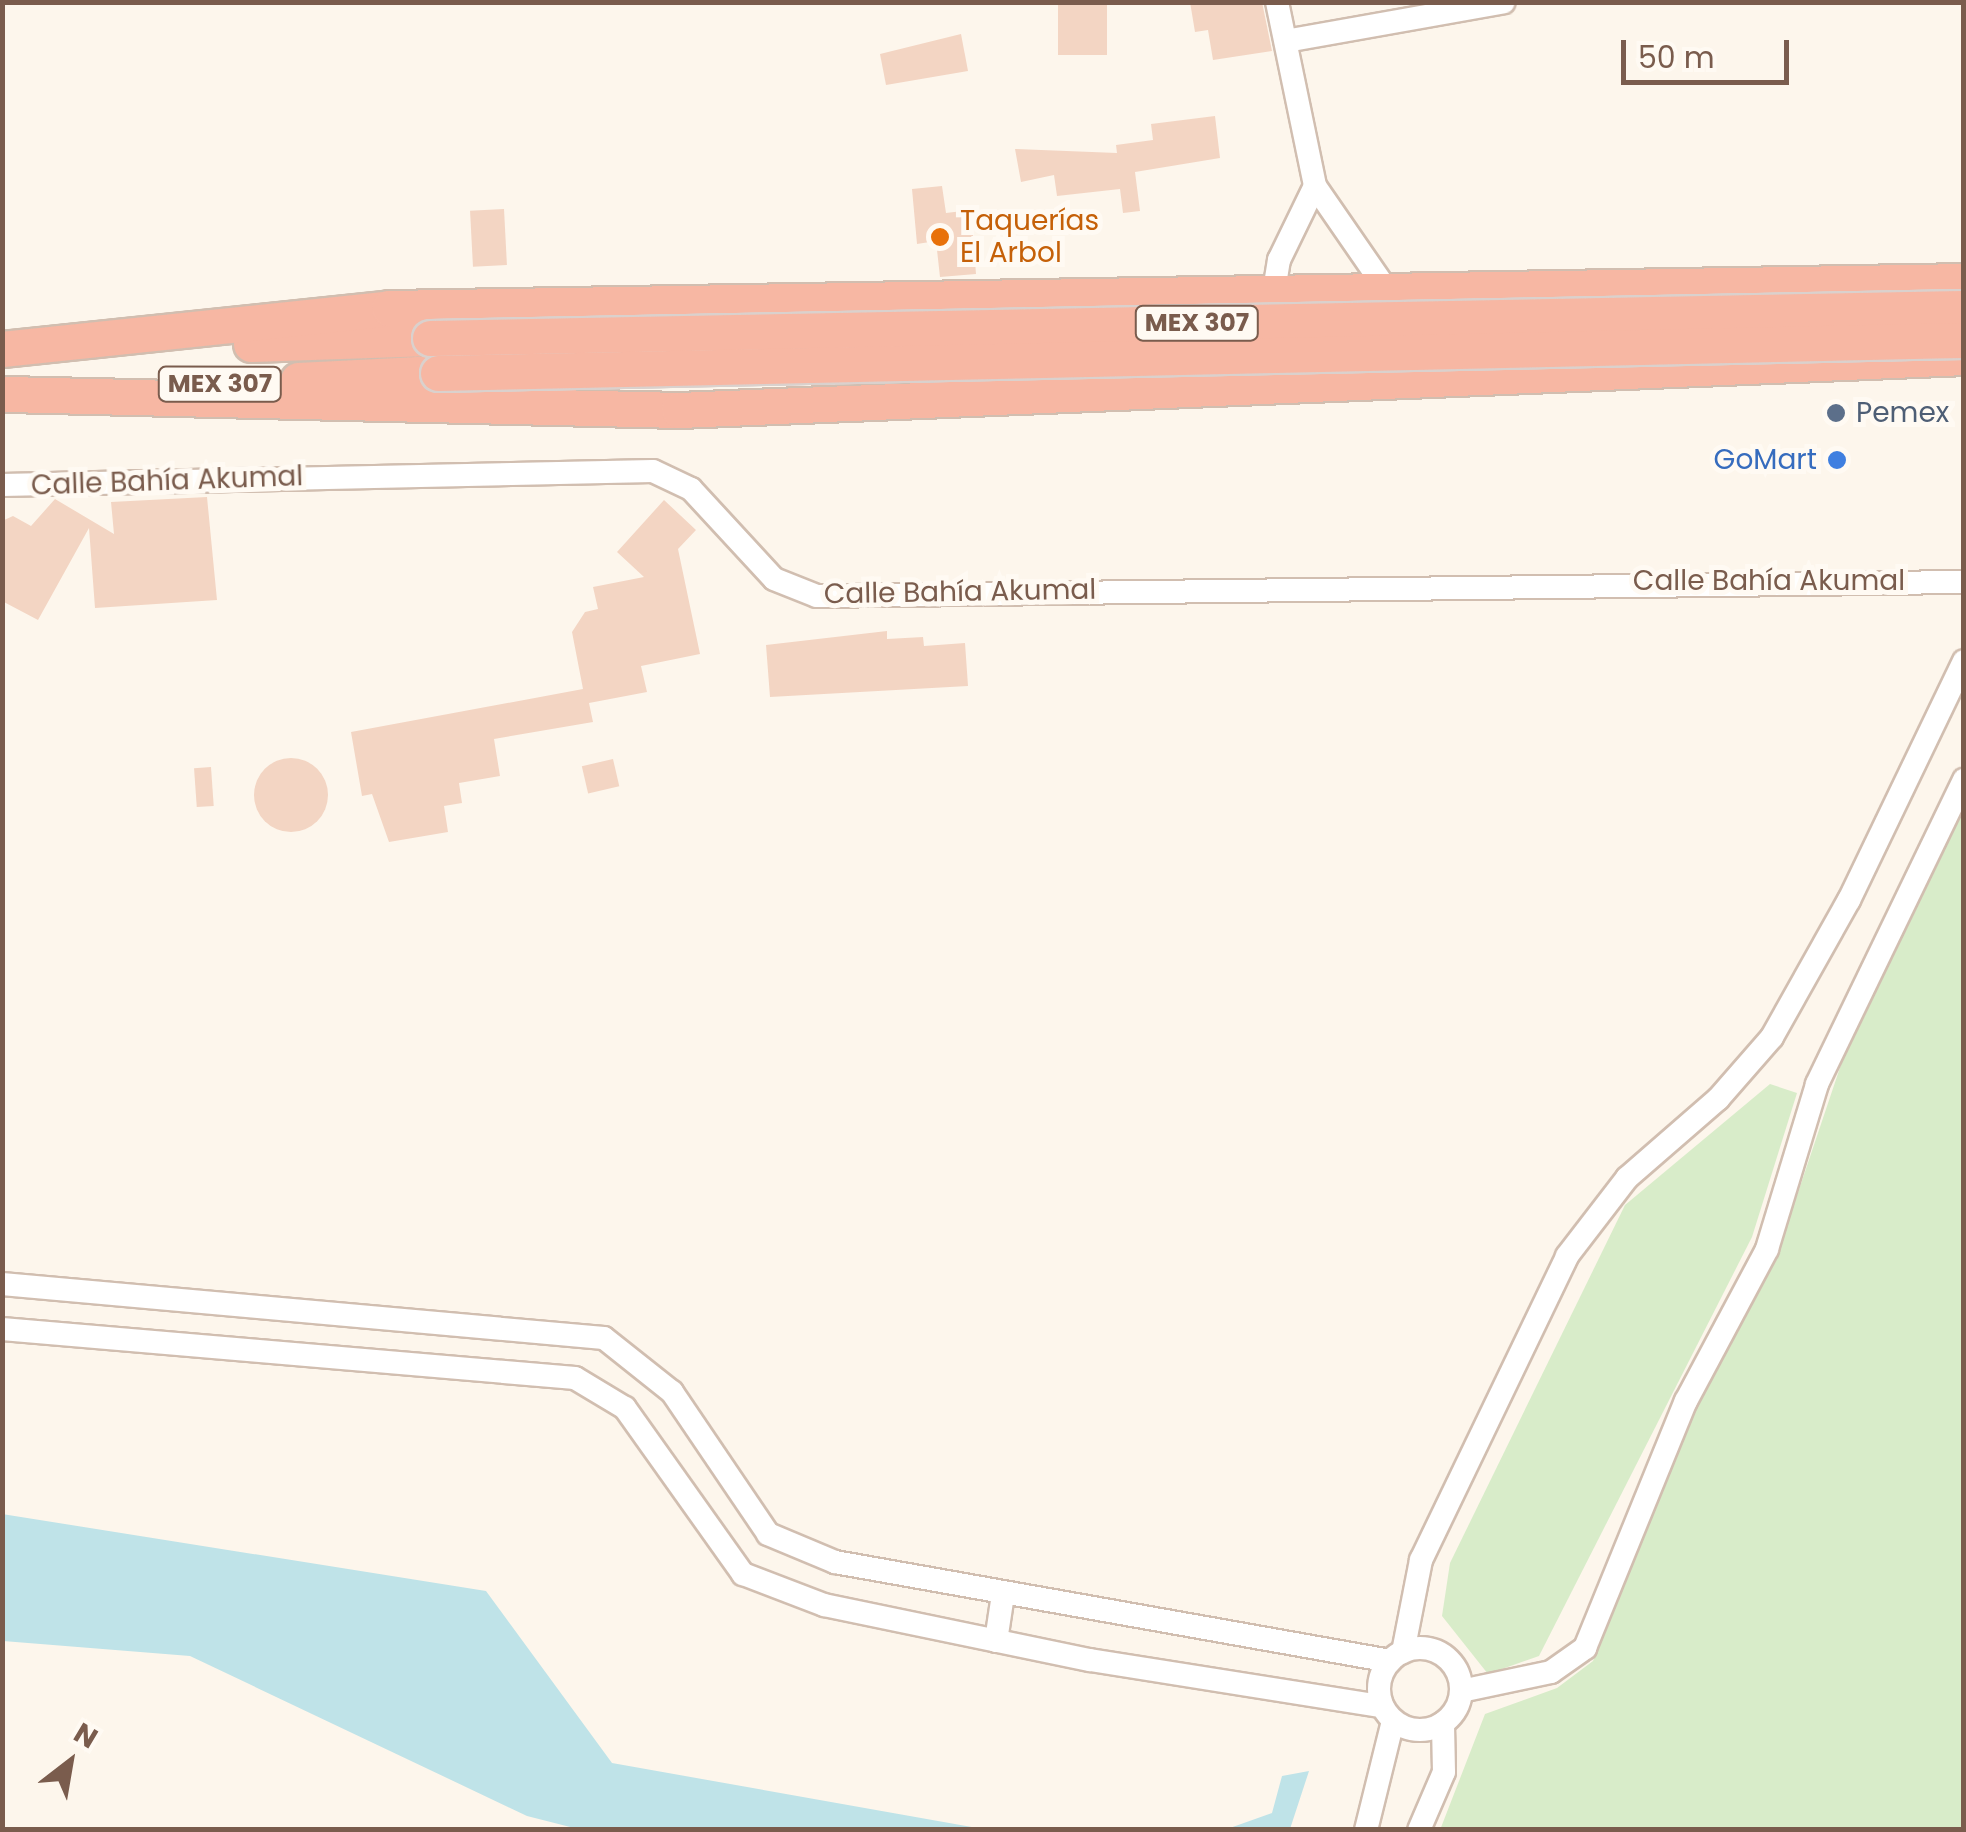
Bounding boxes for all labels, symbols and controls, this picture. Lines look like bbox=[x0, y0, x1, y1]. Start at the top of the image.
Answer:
scale bar bbox=[1626, 20, 1794, 82]
text: 50 m bbox=[1638, 36, 1715, 79]
place label: Taquerías El Arbol bbox=[960, 204, 1099, 270]
marker: Taquerías El Arbol bbox=[929, 226, 951, 248]
road number: MEX 307 bbox=[1134, 303, 1260, 343]
road number: MEX 307 bbox=[158, 364, 282, 404]
place label: Pemex bbox=[1856, 396, 1949, 430]
marker: Pemex bbox=[1825, 402, 1847, 424]
place label: GoMart bbox=[1714, 443, 1817, 477]
marker: GoMart bbox=[1826, 449, 1848, 471]
street label: Calle Bahía Akumal bbox=[30, 459, 304, 503]
street label: Calle Bahía Akumal bbox=[1633, 564, 1905, 598]
street label: Calle Bahía Akumal bbox=[824, 573, 1096, 611]
north arrow bbox=[20, 1712, 120, 1812]
text: N bbox=[67, 1714, 105, 1758]

